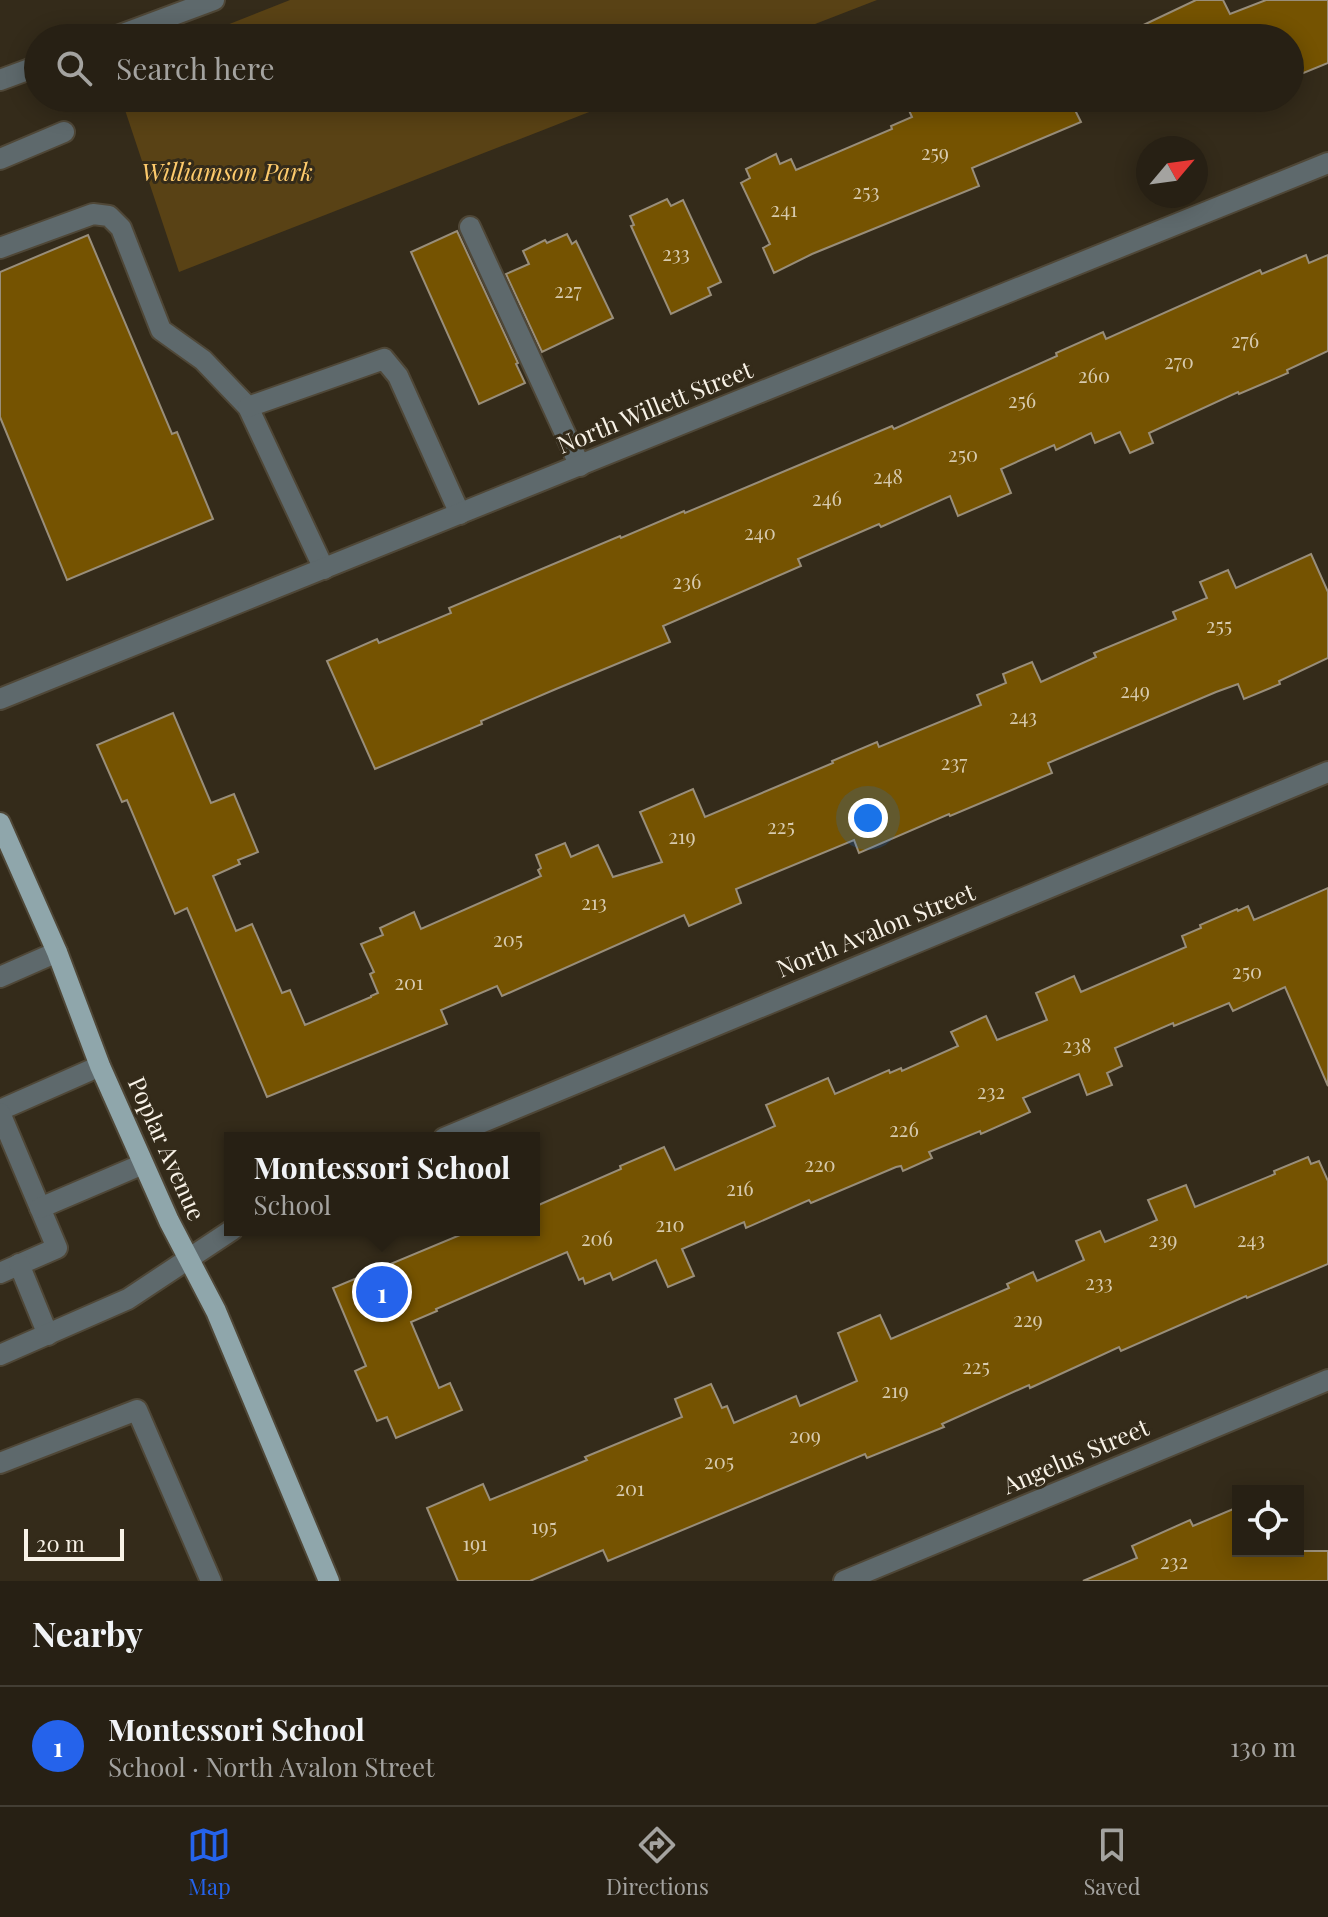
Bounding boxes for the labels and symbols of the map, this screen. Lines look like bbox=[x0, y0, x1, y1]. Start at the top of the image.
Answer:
north arrow bbox=[1136, 136, 1208, 208]
house number: 259 bbox=[921, 138, 949, 165]
park label: Williamson Park bbox=[141, 155, 313, 187]
house number: 253 bbox=[853, 177, 879, 204]
house number: 241 bbox=[771, 195, 797, 222]
house number: 233 bbox=[662, 239, 690, 266]
house number: 227 bbox=[554, 276, 582, 303]
house number: 276 bbox=[1231, 326, 1259, 353]
house number: 270 bbox=[1164, 347, 1194, 374]
street label: North Willett Street bbox=[552, 352, 757, 460]
house number: 260 bbox=[1078, 361, 1110, 388]
house number: 256 bbox=[1008, 386, 1036, 413]
house number: 250 bbox=[948, 440, 978, 467]
house number: 248 bbox=[873, 462, 903, 489]
house number: 246 bbox=[812, 484, 842, 511]
house number: 240 bbox=[744, 518, 776, 545]
house number: 236 bbox=[673, 567, 701, 594]
house number: 255 bbox=[1206, 611, 1232, 638]
house number: 249 bbox=[1120, 676, 1150, 703]
house number: 243 bbox=[1009, 702, 1037, 729]
house number: 237 bbox=[941, 748, 967, 775]
your location bbox=[848, 798, 888, 838]
house number: 225 bbox=[767, 812, 795, 839]
house number: 219 bbox=[668, 822, 696, 849]
street label: North Avalon Street bbox=[771, 875, 980, 984]
house number: 213 bbox=[581, 888, 607, 915]
house number: 205 bbox=[493, 925, 523, 952]
house number: 250 bbox=[1232, 957, 1262, 984]
house number: 201 bbox=[395, 968, 423, 995]
house number: 238 bbox=[1063, 1031, 1092, 1058]
street label: Poplar Avenue bbox=[122, 1071, 214, 1225]
house number: 232 bbox=[977, 1077, 1005, 1104]
house number: 226 bbox=[889, 1115, 919, 1142]
house number: 220 bbox=[804, 1150, 836, 1177]
house number: 216 bbox=[726, 1174, 754, 1201]
house number: 210 bbox=[656, 1210, 684, 1237]
house number: 206 bbox=[581, 1224, 613, 1251]
house number: 239 bbox=[1149, 1225, 1177, 1252]
house number: 243 bbox=[1237, 1225, 1265, 1252]
pin: 1 bbox=[356, 1262, 408, 1322]
house number: 233 bbox=[1085, 1268, 1113, 1295]
house number: 229 bbox=[1013, 1305, 1043, 1332]
house number: 225 bbox=[962, 1352, 990, 1379]
house number: 219 bbox=[881, 1376, 909, 1403]
street label: Angelus Street bbox=[996, 1410, 1154, 1501]
house number: 209 bbox=[789, 1421, 821, 1448]
house number: 205 bbox=[704, 1447, 734, 1474]
house number: 201 bbox=[616, 1474, 644, 1501]
house number: 195 bbox=[531, 1512, 557, 1539]
scale bar bbox=[24, 1525, 124, 1561]
house number: 191 bbox=[463, 1529, 487, 1556]
house number: 232 bbox=[1160, 1547, 1188, 1574]

